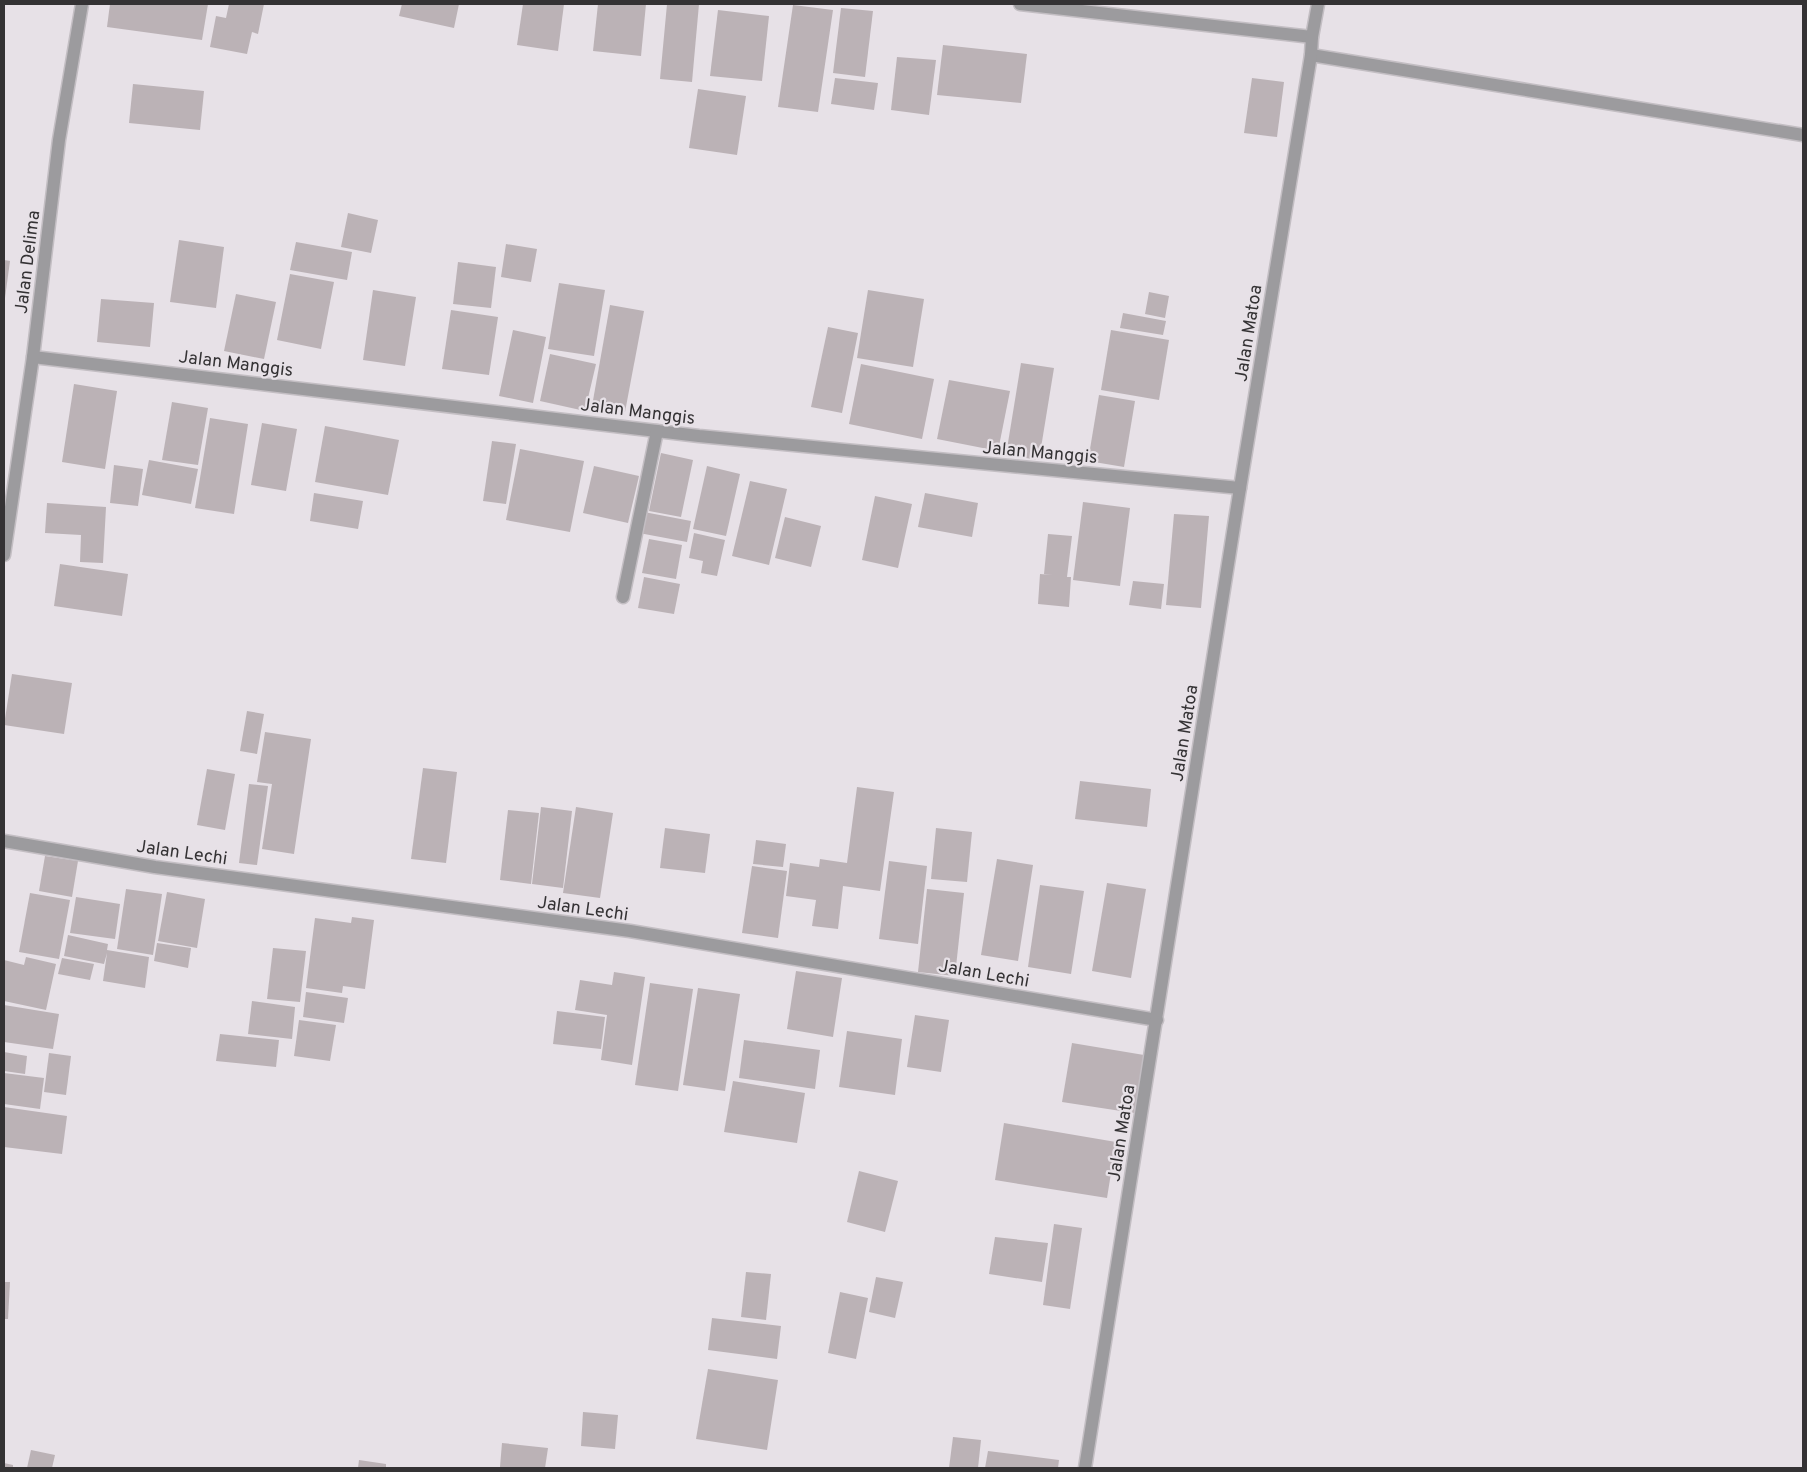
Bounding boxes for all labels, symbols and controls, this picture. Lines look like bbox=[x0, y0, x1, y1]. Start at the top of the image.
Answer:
street label: Jalan Delima bbox=[11, 209, 46, 315]
street label: Jalan Matoa bbox=[1230, 283, 1268, 383]
street label: Jalan Manggis bbox=[177, 346, 294, 383]
street label: Jalan Manggis bbox=[579, 394, 696, 431]
street label: Jalan Manggis bbox=[981, 437, 1098, 470]
street label: Jalan Matoa bbox=[1166, 683, 1204, 783]
street label: Jalan Lechi bbox=[135, 836, 229, 871]
street label: Jalan Lechi bbox=[536, 892, 630, 927]
street label: Jalan Lechi bbox=[937, 955, 1031, 994]
street label: Jalan Matoa bbox=[1103, 1083, 1141, 1183]

